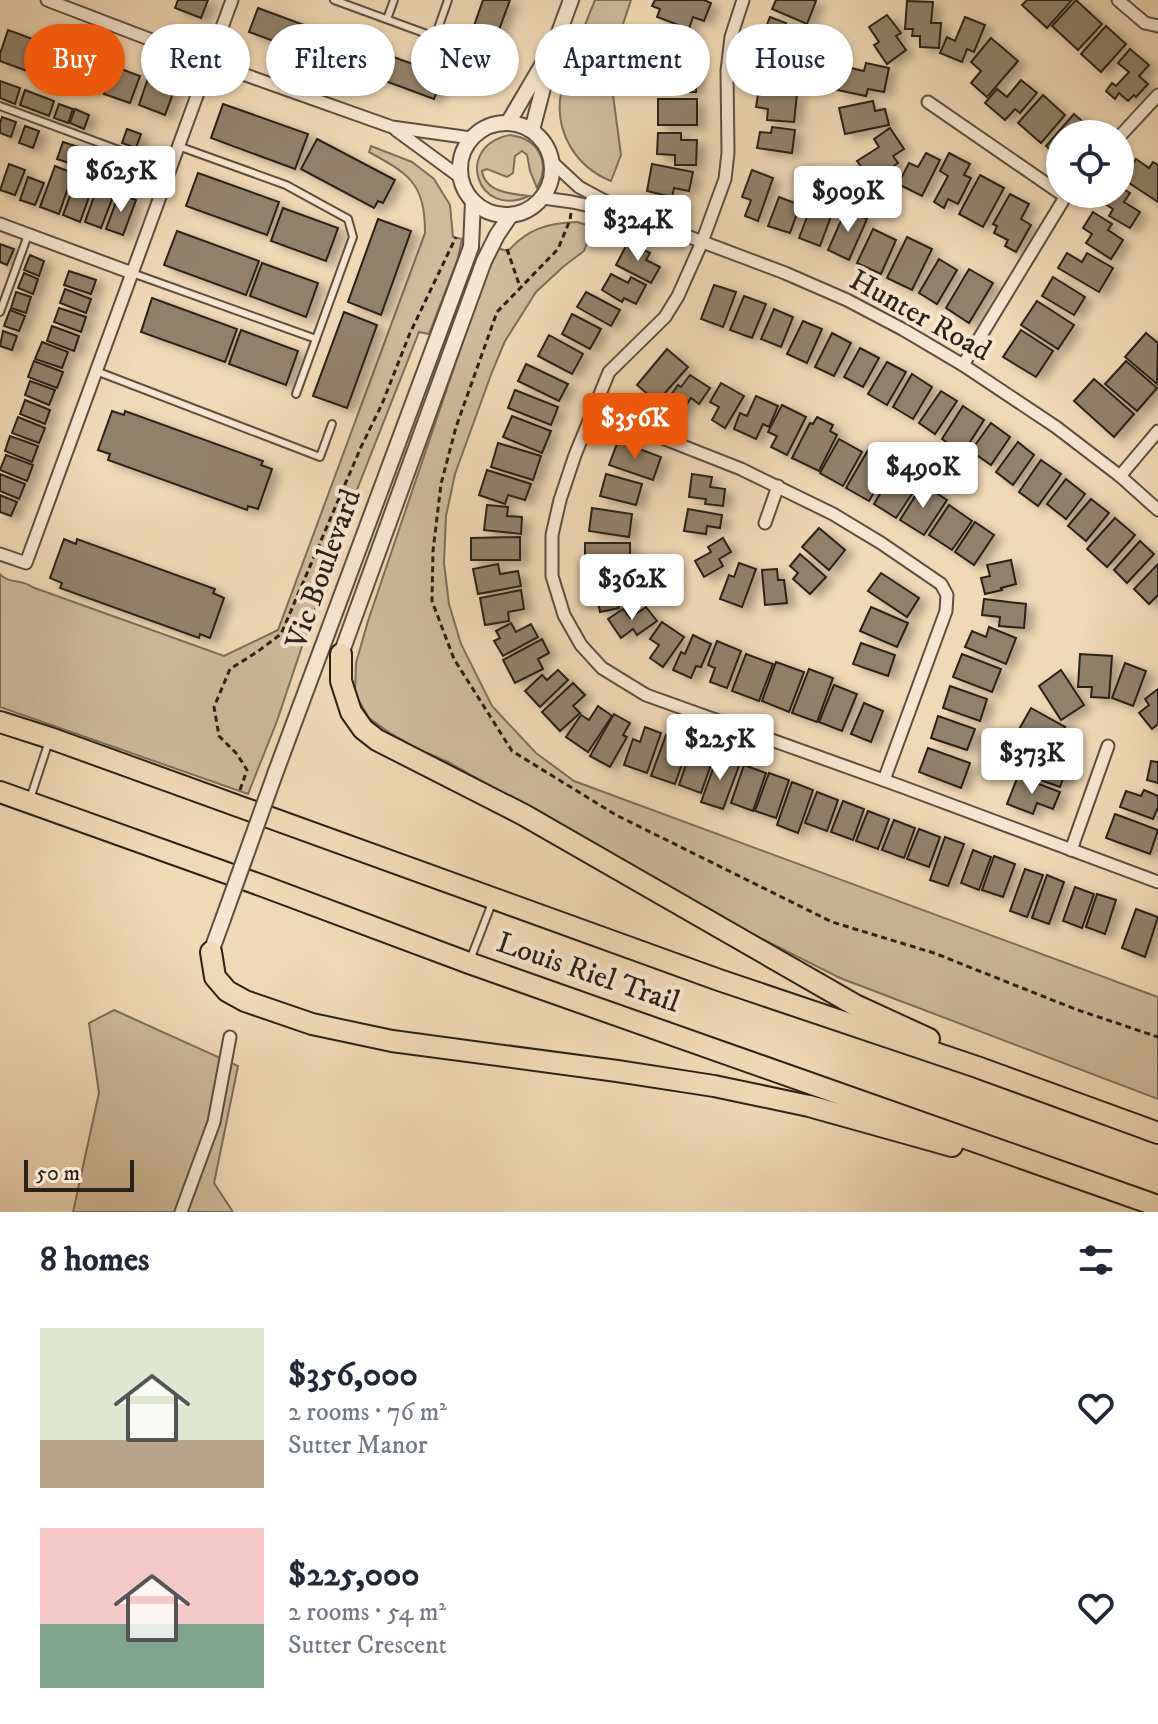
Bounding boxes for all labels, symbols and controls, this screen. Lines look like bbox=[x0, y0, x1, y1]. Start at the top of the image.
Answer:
chip: Buy bbox=[24, 24, 125, 96]
chip: Rent bbox=[141, 24, 250, 96]
chip: Filters bbox=[266, 24, 395, 96]
chip: New bbox=[411, 24, 519, 96]
chip: Apartment bbox=[535, 24, 710, 96]
chip: House bbox=[726, 24, 853, 96]
map controls bbox=[1046, 120, 1134, 208]
button: locate bbox=[1046, 120, 1134, 208]
pin: $625K bbox=[65, 146, 177, 214]
text: $625K bbox=[85, 155, 157, 188]
pin: $909K bbox=[792, 166, 904, 234]
text: $909K bbox=[812, 175, 884, 208]
pin: $324K bbox=[582, 195, 694, 263]
text: $324K bbox=[603, 204, 673, 237]
street label: Hunter Road bbox=[843, 262, 997, 370]
pin: $356K bbox=[579, 393, 691, 461]
text: $356K bbox=[601, 402, 669, 435]
pin: $490K bbox=[867, 442, 979, 510]
text: $490K bbox=[886, 451, 960, 484]
street label: Vic Boulevard bbox=[278, 484, 370, 655]
pin: $362K bbox=[576, 554, 688, 622]
text: $362K bbox=[598, 563, 666, 596]
pin: $225K bbox=[664, 714, 776, 782]
text: $225K bbox=[685, 723, 755, 756]
pin: $373K bbox=[976, 728, 1088, 796]
text: $373K bbox=[999, 737, 1065, 770]
street label: Louis Riel Trail bbox=[492, 924, 684, 1022]
scale bar bbox=[24, 1156, 134, 1192]
text: 50 m bbox=[36, 1160, 80, 1187]
icon: filters bbox=[1074, 1238, 1118, 1282]
text: 8 homes bbox=[40, 1239, 149, 1281]
text: $356,000 bbox=[288, 1354, 418, 1396]
icon: home bbox=[104, 1360, 200, 1456]
icon: heart bbox=[1074, 1386, 1118, 1430]
text: 2 rooms · 76 m² bbox=[288, 1396, 447, 1429]
text: Sutter Manor bbox=[288, 1429, 427, 1462]
text: $225,000 bbox=[288, 1554, 420, 1596]
icon: home bbox=[104, 1560, 200, 1656]
icon: heart bbox=[1074, 1586, 1118, 1630]
text: 2 rooms · 54 m² bbox=[288, 1596, 446, 1629]
text: Sutter Crescent bbox=[288, 1629, 447, 1662]

